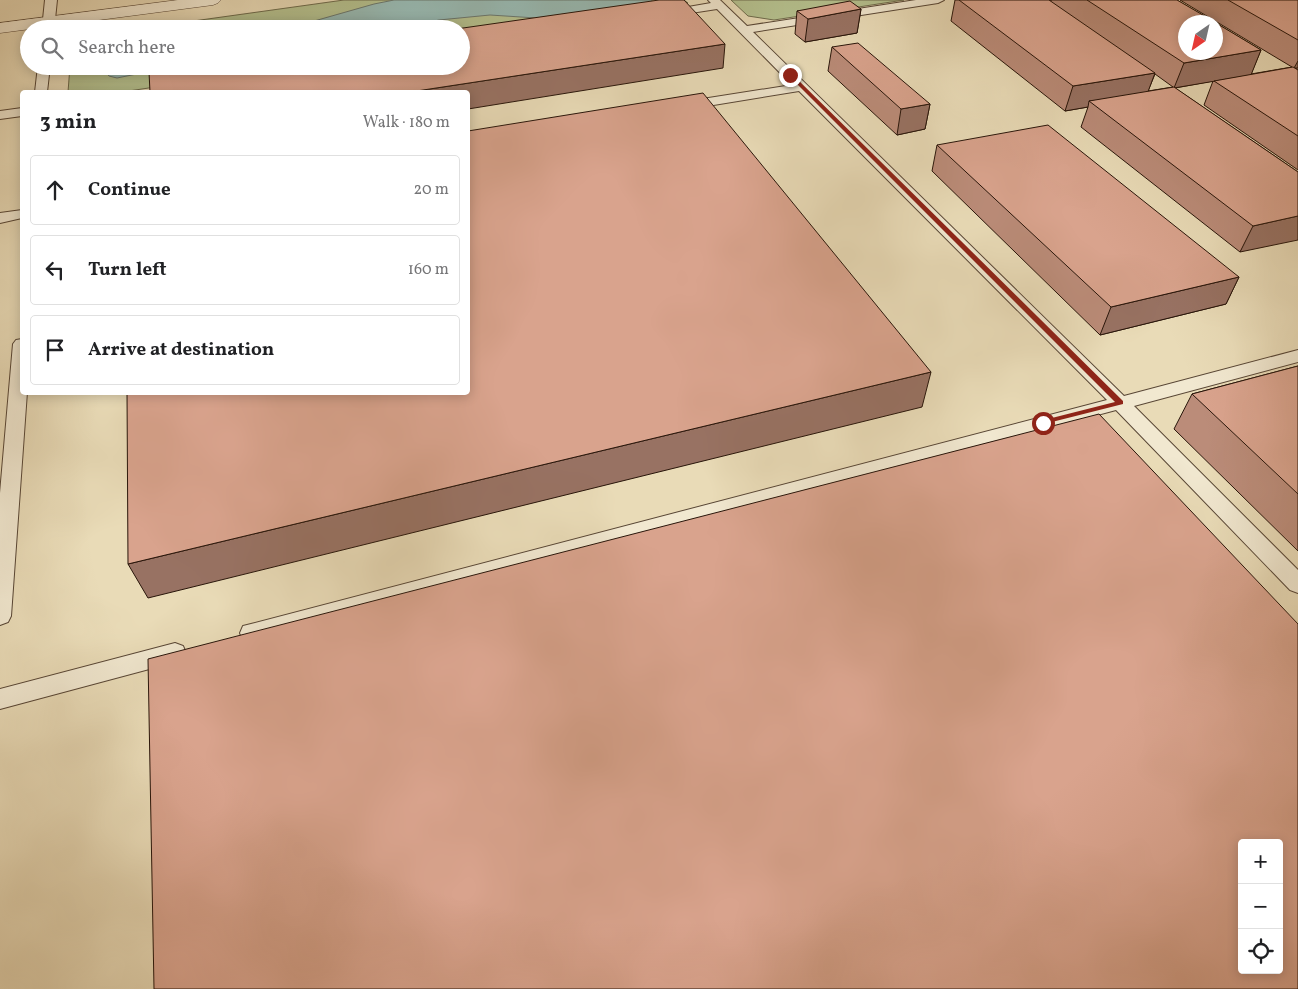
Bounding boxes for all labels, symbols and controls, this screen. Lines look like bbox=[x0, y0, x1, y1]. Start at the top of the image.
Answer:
north arrow bbox=[1178, 15, 1223, 60]
search box bbox=[20, 20, 470, 75]
icon: search bbox=[38, 34, 66, 62]
text: Search here bbox=[78, 35, 175, 61]
route end bbox=[779, 64, 802, 87]
text: 3 min bbox=[40, 108, 96, 137]
text: Walk · 180 m bbox=[363, 112, 450, 134]
icon: ahead bbox=[41, 176, 69, 204]
text: Continue bbox=[88, 177, 171, 203]
text: 20 m bbox=[414, 179, 449, 201]
icon: left bbox=[41, 256, 69, 284]
text: Turn left bbox=[88, 257, 167, 283]
text: 160 m bbox=[408, 259, 449, 281]
icon: arrive bbox=[41, 336, 69, 364]
text: Arrive at destination bbox=[88, 337, 274, 363]
route start bbox=[1032, 412, 1055, 435]
map controls bbox=[1238, 839, 1283, 974]
button: + bbox=[1238, 839, 1283, 884]
button: − bbox=[1238, 884, 1283, 929]
button: locate bbox=[1238, 929, 1283, 974]

